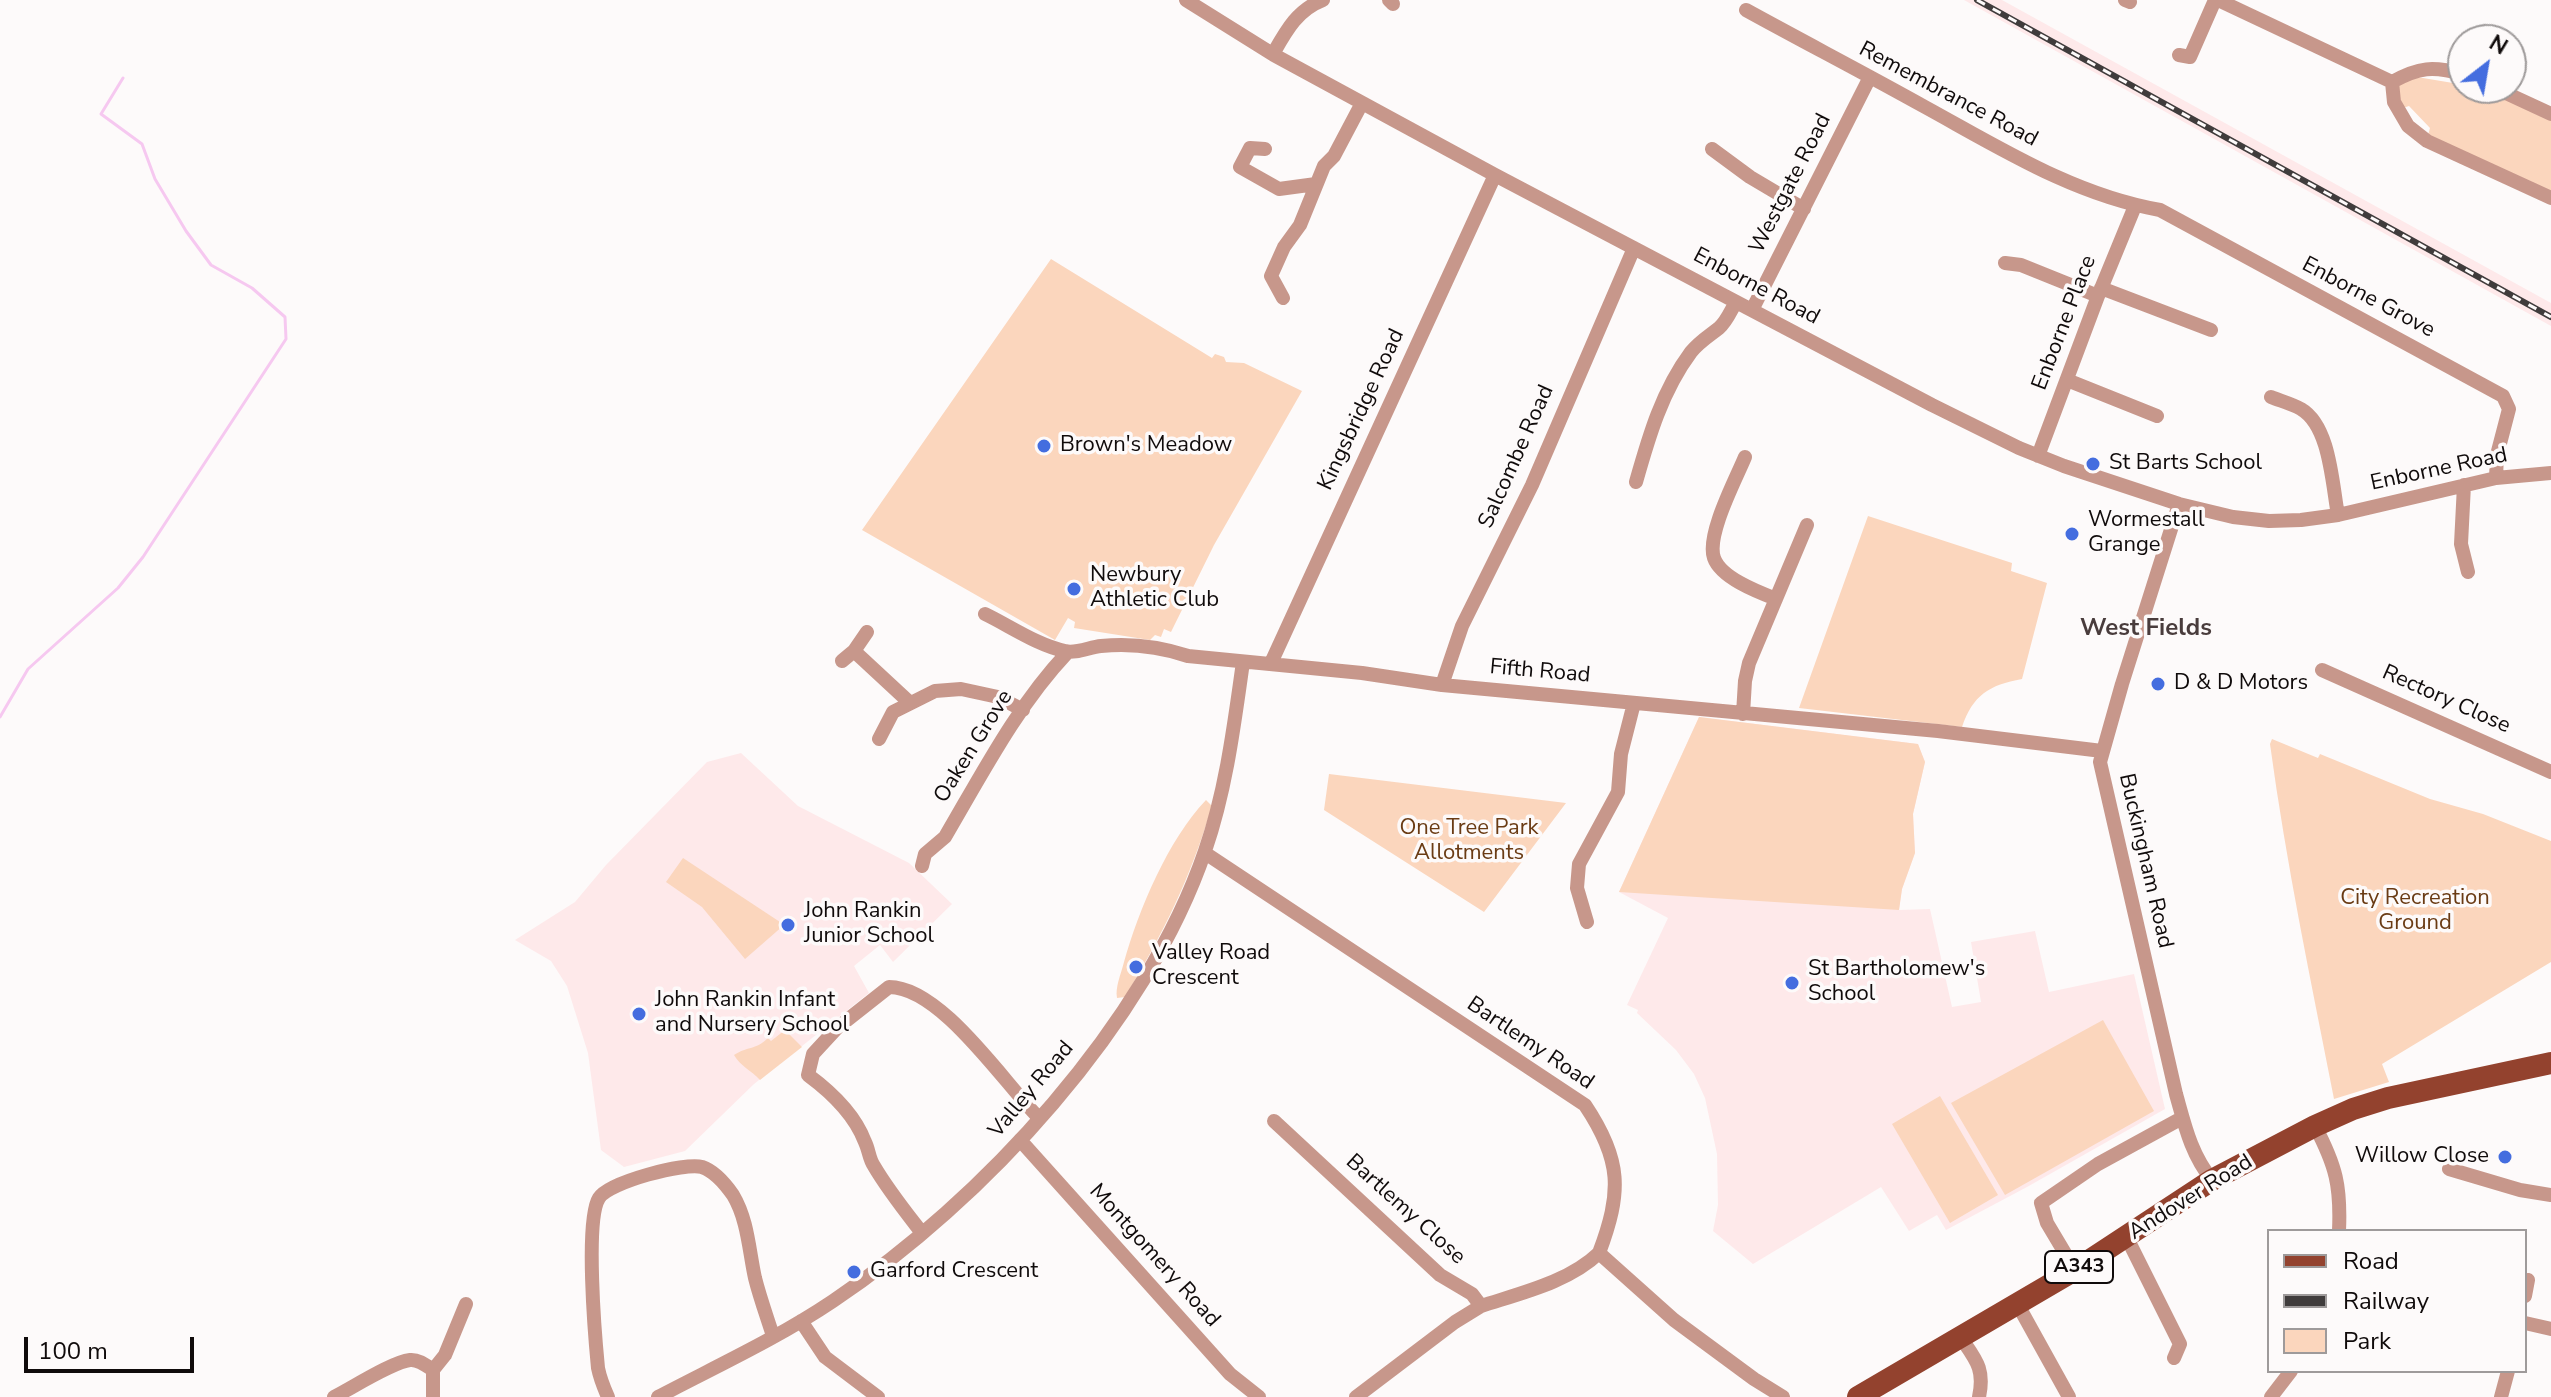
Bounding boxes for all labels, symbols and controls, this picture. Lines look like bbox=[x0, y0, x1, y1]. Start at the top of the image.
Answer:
north arrow bbox=[2447, 24, 2527, 104]
text: N bbox=[2484, 28, 2513, 62]
street label: Remembrance Road bbox=[1854, 37, 2042, 153]
street label: Westgate Road bbox=[1744, 110, 1838, 258]
street label: Enborne Road bbox=[1688, 243, 1824, 331]
street label: Enborne Place bbox=[2027, 252, 2103, 394]
street label: Enborne Grove bbox=[2297, 252, 2439, 344]
street label: Kingsbridge Road bbox=[1313, 325, 1411, 495]
street label: Salcombe Road bbox=[1474, 381, 1560, 533]
place label: Brown's Meadow bbox=[1060, 433, 1232, 459]
marker: Brown's Meadow bbox=[1035, 437, 1053, 455]
street label: Enborne Road bbox=[2368, 443, 2510, 497]
place label: St Barts School bbox=[2109, 451, 2262, 477]
marker: St Barts School bbox=[2084, 455, 2102, 473]
place label: Wormestall Grange bbox=[2088, 508, 2204, 560]
marker: Wormestall Grange bbox=[2063, 525, 2081, 543]
place label: Newbury Athletic Club bbox=[1090, 563, 1219, 614]
marker: Newbury Athletic Club bbox=[1065, 580, 1083, 598]
district label: West Fields bbox=[2080, 615, 2212, 643]
street label: Fifth Road bbox=[1489, 654, 1591, 690]
street label: Rectory Close bbox=[2378, 660, 2514, 740]
place label: D & D Motors bbox=[2174, 671, 2308, 697]
marker: D & D Motors bbox=[2149, 675, 2167, 693]
street label: Oaken Grove bbox=[929, 686, 1019, 808]
street label: Buckingham Road bbox=[2112, 771, 2178, 951]
park label: One Tree Park Allotments bbox=[1399, 816, 1539, 868]
park label: City Recreation Ground bbox=[2340, 886, 2490, 938]
place label: John Rankin Junior School bbox=[804, 899, 934, 950]
marker: John Rankin Junior School bbox=[779, 916, 797, 934]
place label: Valley Road Crescent bbox=[1152, 941, 1270, 992]
place label: St Bartholomew's School bbox=[1808, 957, 1985, 1008]
marker: Valley Road Crescent bbox=[1127, 958, 1145, 976]
marker: St Bartholomew's School bbox=[1783, 974, 1801, 992]
place label: John Rankin Infant and Nursery School bbox=[655, 988, 849, 1040]
street label: Bartlemy Road bbox=[1461, 992, 1599, 1096]
marker: John Rankin Infant and Nursery School bbox=[630, 1005, 648, 1023]
street label: Valley Road bbox=[984, 1036, 1080, 1144]
place label: Willow Close bbox=[2355, 1144, 2489, 1170]
marker: Willow Close bbox=[2496, 1148, 2514, 1166]
street label: Bartlemy Close bbox=[1340, 1149, 1470, 1271]
street label: Andover Road bbox=[2124, 1149, 2258, 1247]
street label: Montgomery Road bbox=[1083, 1179, 1225, 1333]
legend bbox=[2267, 1229, 2527, 1373]
text: Road bbox=[2343, 1245, 2399, 1277]
road number: A343 bbox=[2045, 1251, 2113, 1283]
place label: Garford Crescent bbox=[870, 1259, 1038, 1285]
marker: Garford Crescent bbox=[845, 1263, 863, 1281]
text: Railway bbox=[2343, 1285, 2429, 1317]
scale bar bbox=[28, 1321, 198, 1371]
text: Park bbox=[2343, 1325, 2391, 1357]
text: 100 m bbox=[38, 1335, 108, 1367]

